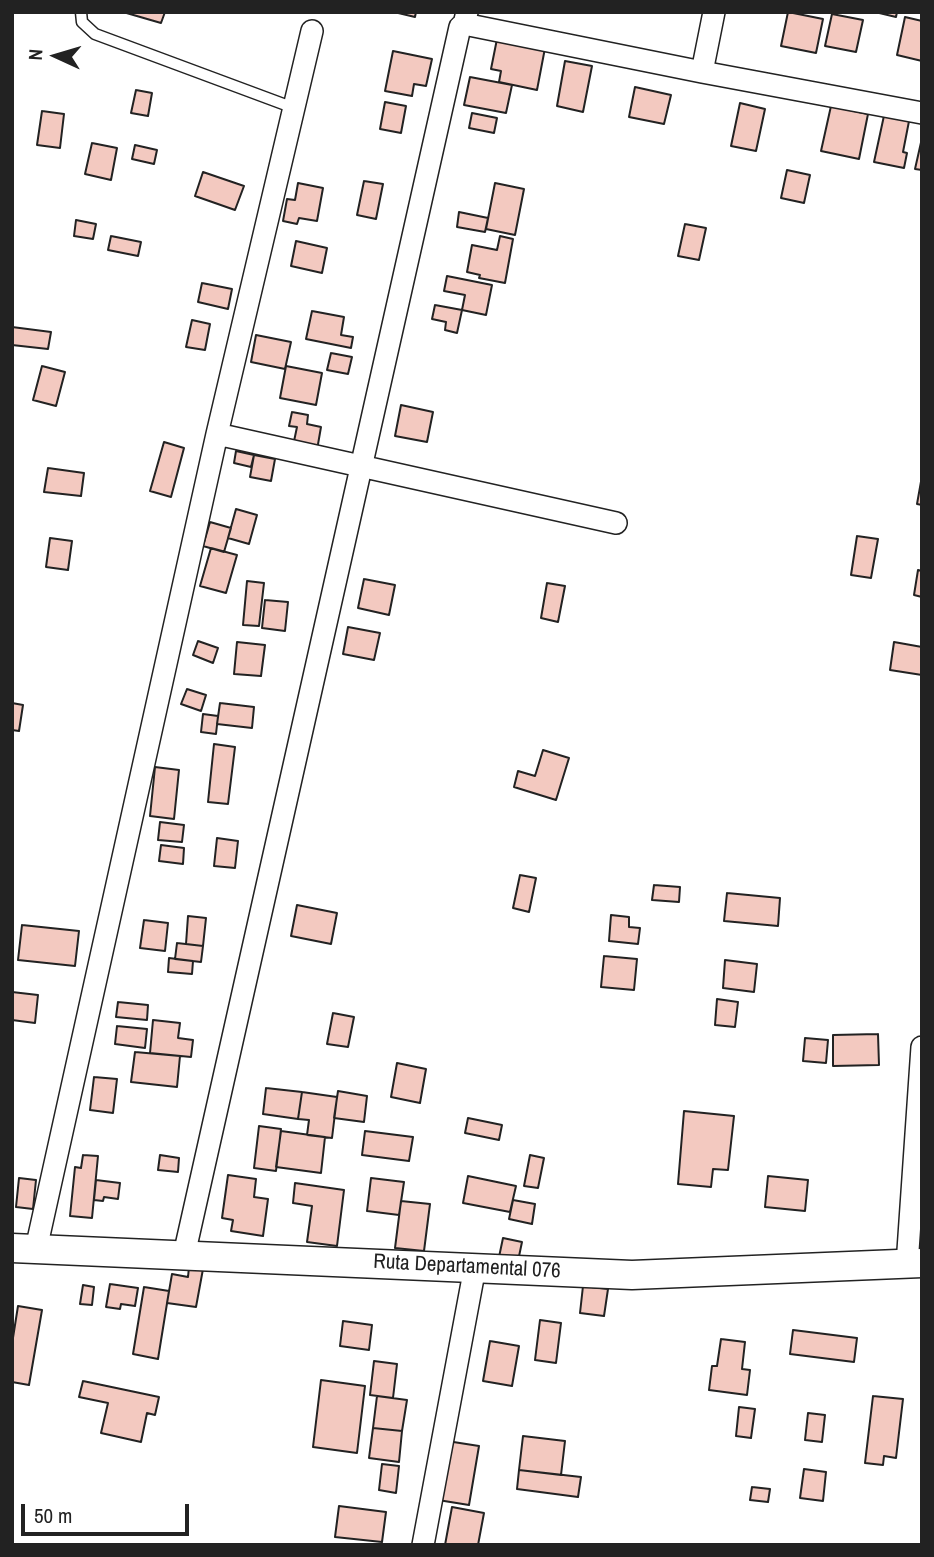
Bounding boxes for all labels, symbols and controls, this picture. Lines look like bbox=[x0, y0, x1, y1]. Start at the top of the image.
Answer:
north arrow bbox=[21, 21, 91, 91]
text: N bbox=[22, 48, 48, 61]
street label: Ruta Departamental 076 bbox=[373, 1250, 561, 1284]
scale bar bbox=[24, 1490, 192, 1534]
text: 50 m bbox=[34, 1501, 72, 1530]

